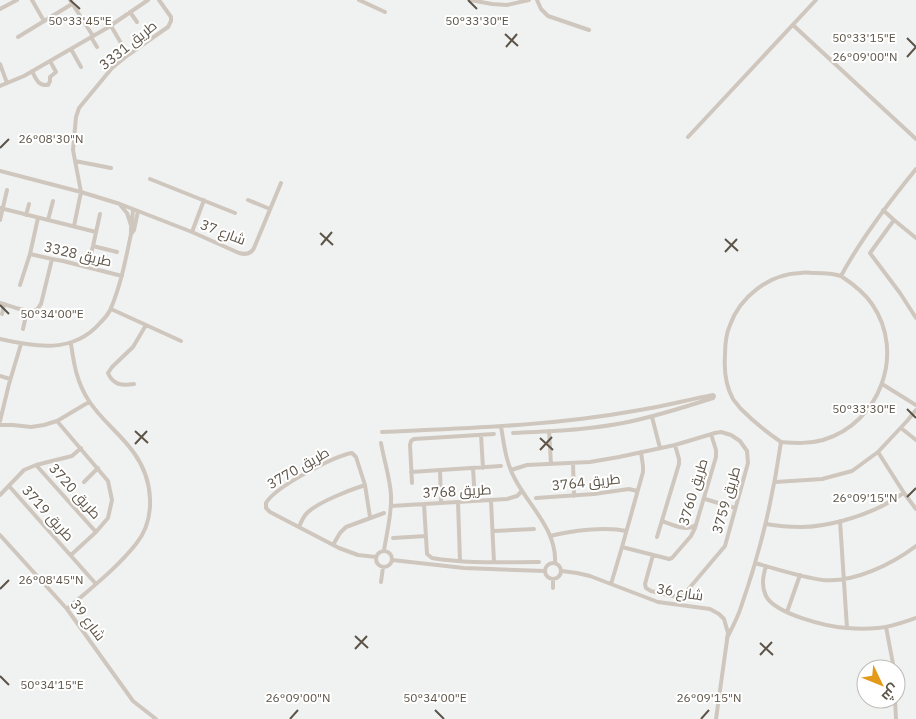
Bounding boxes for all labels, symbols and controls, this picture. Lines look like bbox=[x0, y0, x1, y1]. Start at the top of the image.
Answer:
text: 50°33'45"E bbox=[48, 13, 112, 28]
text: 50°33'30"E bbox=[445, 13, 509, 28]
street label: طريق 3331 bbox=[96, 16, 160, 74]
text: 50°33'15"E bbox=[832, 30, 896, 45]
text: 26°09'00"N bbox=[832, 49, 898, 64]
text: 26°08'30"N bbox=[18, 131, 84, 146]
street label: شارع 37 bbox=[198, 215, 248, 249]
street label: طريق 3328 bbox=[42, 237, 114, 271]
text: 50°34'00"E bbox=[20, 306, 84, 321]
text: 50°33'30"E bbox=[832, 401, 896, 416]
street label: طريق 3770 bbox=[264, 443, 332, 493]
street label: طريق 3760 bbox=[674, 456, 712, 528]
street label: طريق 3720 bbox=[45, 459, 105, 523]
street label: طريق 3759 bbox=[708, 464, 744, 536]
street label: طريق 3764 bbox=[551, 469, 621, 495]
street label: طريق 3768 bbox=[422, 480, 492, 502]
street label: طريق 3719 bbox=[18, 481, 78, 545]
text: 26°09'15"N bbox=[832, 490, 898, 505]
text: 26°08'45"N bbox=[18, 572, 84, 587]
street label: شارع 36 bbox=[655, 579, 705, 605]
street label: شارع 39 bbox=[67, 596, 109, 644]
north arrow bbox=[856, 659, 906, 709]
text: 50°34'15"E bbox=[20, 677, 84, 692]
text: ش bbox=[878, 680, 903, 706]
text: 26°09'00"N bbox=[265, 690, 331, 705]
text: 50°34'00"E bbox=[403, 690, 467, 705]
text: 26°09'15"N bbox=[676, 690, 742, 705]

